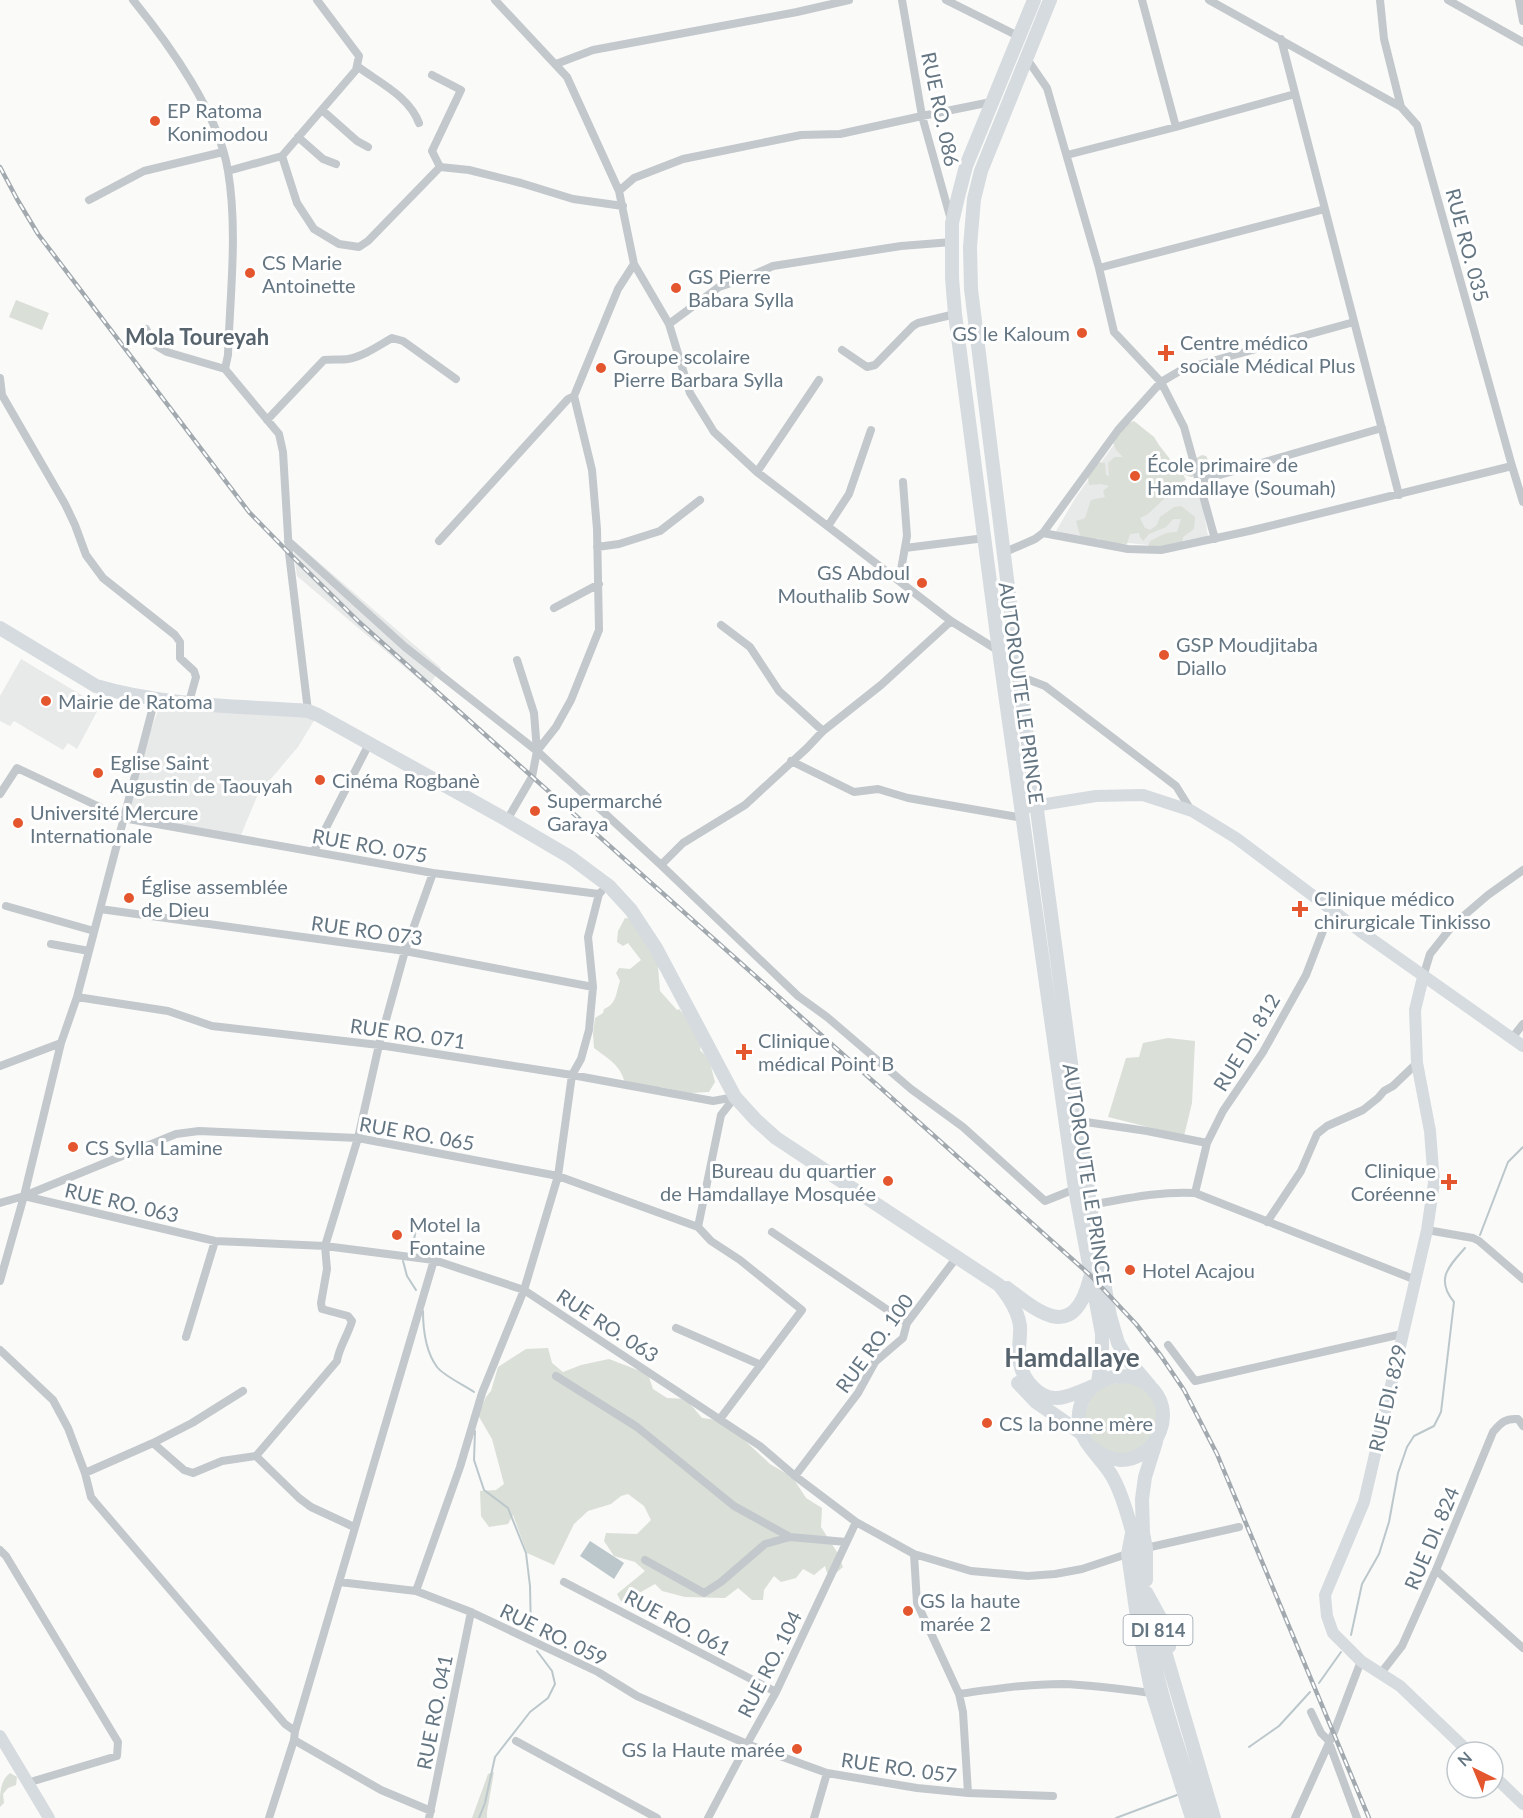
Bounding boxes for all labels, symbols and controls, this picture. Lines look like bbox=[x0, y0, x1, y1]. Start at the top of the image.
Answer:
street label: RUE RO. 086 bbox=[917, 50, 965, 168]
place label: EP Ratoma Konimodou bbox=[167, 98, 268, 145]
marker: EP Ratoma Konimodou bbox=[148, 114, 162, 128]
street label: RUE RO. 035 bbox=[1441, 186, 1495, 304]
place label: CS Marie Antoinette bbox=[262, 250, 356, 297]
place label: GS Pierre Babara Sylla bbox=[688, 264, 794, 311]
marker: CS Marie Antoinette bbox=[243, 266, 257, 280]
marker: GS Pierre Babara Sylla bbox=[669, 281, 683, 295]
place label: GS le Kaloum bbox=[952, 321, 1070, 345]
district label: Mola Toureyah bbox=[125, 323, 269, 350]
marker: GS le Kaloum bbox=[1075, 326, 1089, 340]
place label: Centre médico sociale Médical Plus bbox=[1180, 330, 1355, 377]
place label: Groupe scolaire Pierre Barbara Sylla bbox=[613, 344, 783, 391]
marker: Centre médico sociale Médical Plus bbox=[1157, 344, 1175, 362]
marker: Groupe scolaire Pierre Barbara Sylla bbox=[594, 361, 608, 375]
place label: École primaire de Hamdallaye (Soumah) bbox=[1147, 452, 1336, 499]
marker: École primaire de Hamdallaye (Soumah) bbox=[1128, 469, 1142, 483]
place label: GS Abdoul Mouthalib Sow bbox=[777, 560, 910, 607]
marker: GS Abdoul Mouthalib Sow bbox=[915, 576, 929, 590]
street label: AUTOROUTE LE PRINCE bbox=[995, 580, 1049, 806]
place label: GSP Moudjitaba Diallo bbox=[1176, 632, 1318, 679]
marker: GSP Moudjitaba Diallo bbox=[1157, 648, 1171, 662]
place label: Mairie de Ratoma bbox=[58, 689, 213, 713]
marker: Mairie de Ratoma bbox=[39, 694, 53, 708]
place label: Eglise Saint Augustin de Taouyah bbox=[110, 750, 293, 797]
marker: Eglise Saint Augustin de Taouyah bbox=[91, 766, 105, 780]
place label: Cinéma Rogbanè bbox=[332, 768, 480, 792]
marker: Cinéma Rogbanè bbox=[313, 773, 327, 787]
place label: Supermarché Garaya bbox=[547, 788, 662, 835]
place label: Université Mercure Internationale bbox=[30, 800, 198, 847]
marker: Supermarché Garaya bbox=[528, 804, 542, 818]
marker: Université Mercure Internationale bbox=[11, 816, 25, 830]
street label: RUE RO. 075 bbox=[311, 823, 429, 867]
place label: Église assemblée de Dieu bbox=[141, 874, 288, 921]
place label: Clinique médico chirurgicale Tinkisso bbox=[1314, 886, 1491, 933]
marker: Église assemblée de Dieu bbox=[122, 891, 136, 905]
marker: Clinique médico chirurgicale Tinkisso bbox=[1291, 900, 1309, 918]
street label: RUE RO 073 bbox=[310, 910, 424, 950]
street label: RUE DI. 812 bbox=[1208, 989, 1284, 1095]
street label: RUE RO. 071 bbox=[349, 1013, 467, 1053]
place label: Clinique médical Point B bbox=[758, 1028, 894, 1075]
marker: Clinique médical Point B bbox=[735, 1043, 753, 1061]
street label: AUTOROUTE LE PRINCE bbox=[1059, 1062, 1117, 1286]
street label: RUE RO. 065 bbox=[358, 1111, 476, 1155]
place label: CS Sylla Lamine bbox=[85, 1135, 223, 1159]
marker: CS Sylla Lamine bbox=[66, 1140, 80, 1154]
place label: Bureau du quartier de Hamdallaye Mosquée bbox=[660, 1158, 877, 1205]
place label: Clinique Coréenne bbox=[1351, 1158, 1436, 1205]
marker: Clinique Coréenne bbox=[1440, 1173, 1458, 1191]
marker: Bureau du quartier de Hamdallaye Mosquée bbox=[881, 1174, 895, 1188]
street label: RUE RO. 063 bbox=[63, 1177, 181, 1227]
place label: Motel la Fontaine bbox=[409, 1212, 485, 1259]
marker: Motel la Fontaine bbox=[390, 1228, 404, 1242]
place label: Hotel Acajou bbox=[1142, 1258, 1255, 1282]
marker: Hotel Acajou bbox=[1123, 1263, 1137, 1277]
street label: RUE RO. 063 bbox=[553, 1283, 663, 1367]
street label: RUE RO. 100 bbox=[830, 1289, 918, 1397]
district label: Hamdallaye bbox=[1004, 1341, 1140, 1373]
street label: RUE DI. 829 bbox=[1363, 1342, 1411, 1454]
place label: CS la bonne mère bbox=[999, 1411, 1153, 1435]
marker: CS la bonne mère bbox=[980, 1416, 994, 1430]
street label: RUE DI. 824 bbox=[1399, 1483, 1464, 1593]
street label: RUE RO. 061 bbox=[621, 1584, 735, 1660]
place label: GS la haute marée 2 bbox=[920, 1588, 1020, 1635]
street label: RUE RO. 059 bbox=[496, 1598, 612, 1670]
marker: GS la haute marée 2 bbox=[901, 1604, 915, 1618]
street label: RUE RO. 104 bbox=[732, 1606, 806, 1721]
road number: DI 814 bbox=[1124, 1615, 1192, 1645]
street label: RUE RO. 041 bbox=[411, 1653, 457, 1771]
place label: GS la Haute marée bbox=[621, 1737, 785, 1761]
north arrow bbox=[1445, 1740, 1505, 1800]
marker: GS la Haute marée bbox=[790, 1742, 804, 1756]
street label: RUE RO. 057 bbox=[840, 1747, 958, 1787]
text: N bbox=[1453, 1748, 1475, 1770]

